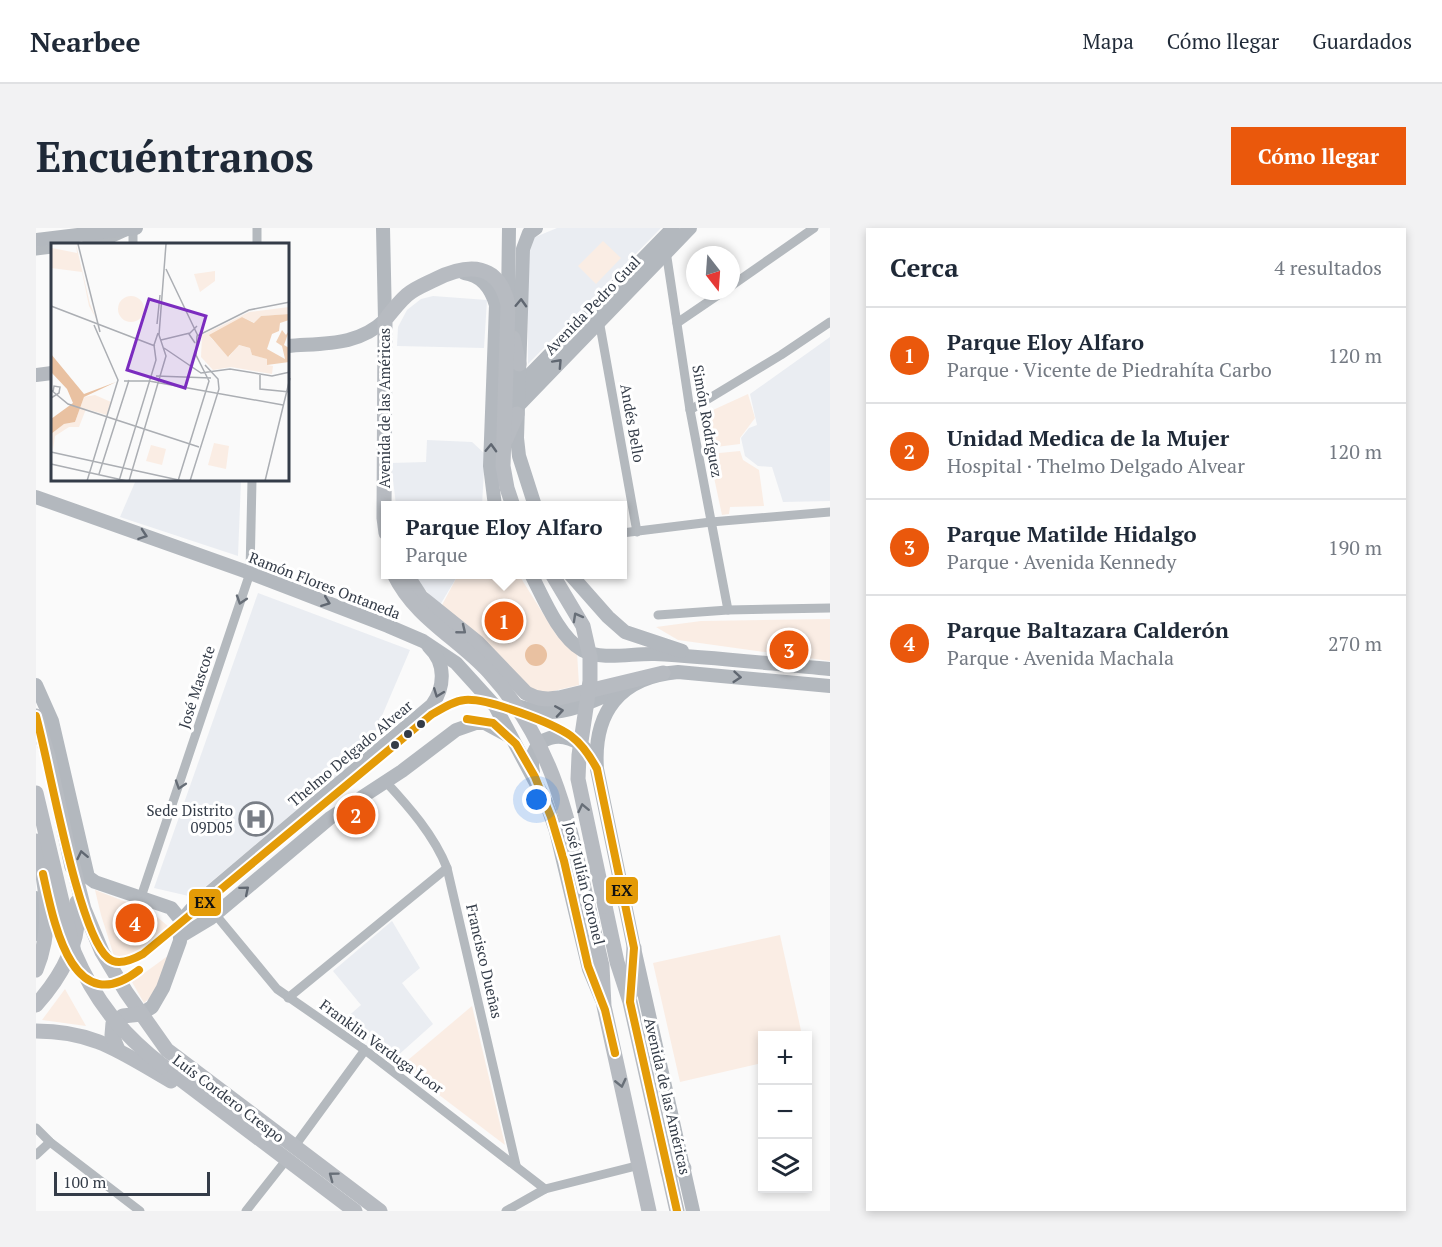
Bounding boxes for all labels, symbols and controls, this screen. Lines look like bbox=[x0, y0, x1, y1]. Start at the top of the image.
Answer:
text: Nearbee bbox=[30, 23, 140, 60]
text: Mapa bbox=[1082, 27, 1134, 55]
text: Cómo llegar bbox=[1167, 27, 1279, 55]
text: Guardados bbox=[1312, 27, 1412, 55]
button: Cómo llegar bbox=[1231, 127, 1406, 185]
text: Encuéntranos bbox=[36, 128, 314, 184]
inset map bbox=[51, 243, 290, 482]
north arrow bbox=[686, 246, 740, 300]
text: Cerca bbox=[890, 250, 959, 284]
street label: Avenida Pedro Gual bbox=[540, 251, 644, 359]
text: 4 resultados bbox=[1274, 254, 1382, 281]
one-way arrow bbox=[515, 298, 528, 307]
text: Parque Eloy Alfaro bbox=[947, 327, 1144, 356]
street label: Avenida de las Américas bbox=[374, 328, 394, 488]
text: 1 bbox=[904, 342, 915, 369]
text: 120 m bbox=[1328, 342, 1382, 369]
text: Parque · Vicente de Piedrahíta Carbo bbox=[947, 356, 1272, 383]
one-way arrow bbox=[551, 360, 562, 370]
street label: Simón Rodríguez bbox=[688, 363, 728, 479]
street label: Andés Bello bbox=[616, 382, 650, 464]
text: Unidad Medica de la Mujer bbox=[947, 423, 1229, 452]
text: 2 bbox=[904, 438, 915, 465]
text: 120 m bbox=[1328, 438, 1382, 465]
one-way arrow bbox=[484, 443, 497, 452]
text: Hospital · Thelmo Delgado Alvear bbox=[947, 452, 1245, 479]
popup bbox=[381, 501, 627, 579]
text: Parque Eloy Alfaro bbox=[406, 512, 603, 541]
text: Parque Matilde Hidalgo bbox=[947, 519, 1197, 548]
one-way arrow bbox=[138, 527, 148, 540]
text: 3 bbox=[904, 534, 915, 561]
text: 190 m bbox=[1328, 534, 1382, 561]
text: Parque bbox=[406, 541, 468, 568]
street label: Ramón Flores Ontaneda bbox=[246, 547, 404, 623]
text: Parque · Avenida Kennedy bbox=[947, 548, 1176, 575]
one-way arrow bbox=[236, 594, 248, 605]
one-way arrow bbox=[320, 595, 331, 607]
pin: 1 bbox=[484, 598, 524, 644]
one-way arrow bbox=[573, 612, 584, 623]
text: Parque Baltazara Calderón bbox=[947, 615, 1229, 644]
one-way arrow bbox=[455, 622, 466, 633]
pin: 3 bbox=[770, 628, 808, 672]
text: 4 bbox=[904, 630, 915, 657]
text: 270 m bbox=[1328, 630, 1382, 657]
street label: José Mascote bbox=[173, 643, 219, 731]
text: Parque · Avenida Machala bbox=[947, 644, 1174, 671]
one-way arrow bbox=[732, 670, 741, 683]
one-way arrow bbox=[433, 686, 445, 697]
street label: Thelmo Delgado Alvear bbox=[284, 695, 416, 811]
one-way arrow bbox=[555, 705, 564, 717]
unlabelled marker bbox=[415, 718, 427, 730]
unlabelled marker bbox=[402, 728, 414, 740]
unlabelled marker bbox=[389, 739, 401, 751]
one-way arrow bbox=[174, 779, 187, 790]
your location bbox=[522, 785, 551, 814]
pin: 2 bbox=[336, 792, 376, 838]
place label: Sede Distrito 09D05 bbox=[147, 800, 233, 837]
hospital icon: Sede Distrito 09D05 bbox=[238, 801, 274, 837]
one-way arrow bbox=[577, 803, 590, 813]
street label: José Julián Coronel bbox=[560, 819, 610, 947]
one-way arrow bbox=[77, 851, 90, 861]
line badge: EX bbox=[605, 876, 639, 905]
text: EX bbox=[611, 879, 633, 901]
one-way arrow bbox=[238, 886, 249, 897]
line badge: EX bbox=[188, 888, 222, 917]
text: EX bbox=[194, 891, 216, 913]
pin: 4 bbox=[116, 900, 154, 946]
street label: Francisco Dueñas bbox=[462, 902, 508, 1020]
street label: Franklin Verduga Loor bbox=[316, 994, 448, 1098]
street label: Avenida de las Américas bbox=[640, 1016, 696, 1176]
map controls bbox=[758, 1031, 812, 1193]
button: + bbox=[758, 1031, 812, 1085]
street label: Luís Cordero Crespo bbox=[169, 1049, 289, 1147]
one-way arrow bbox=[614, 1078, 627, 1088]
button: − bbox=[758, 1085, 812, 1139]
button: layers bbox=[758, 1139, 812, 1193]
scale bar bbox=[54, 1169, 210, 1196]
text: 100 m bbox=[63, 1171, 106, 1193]
one-way arrow bbox=[328, 1172, 339, 1183]

